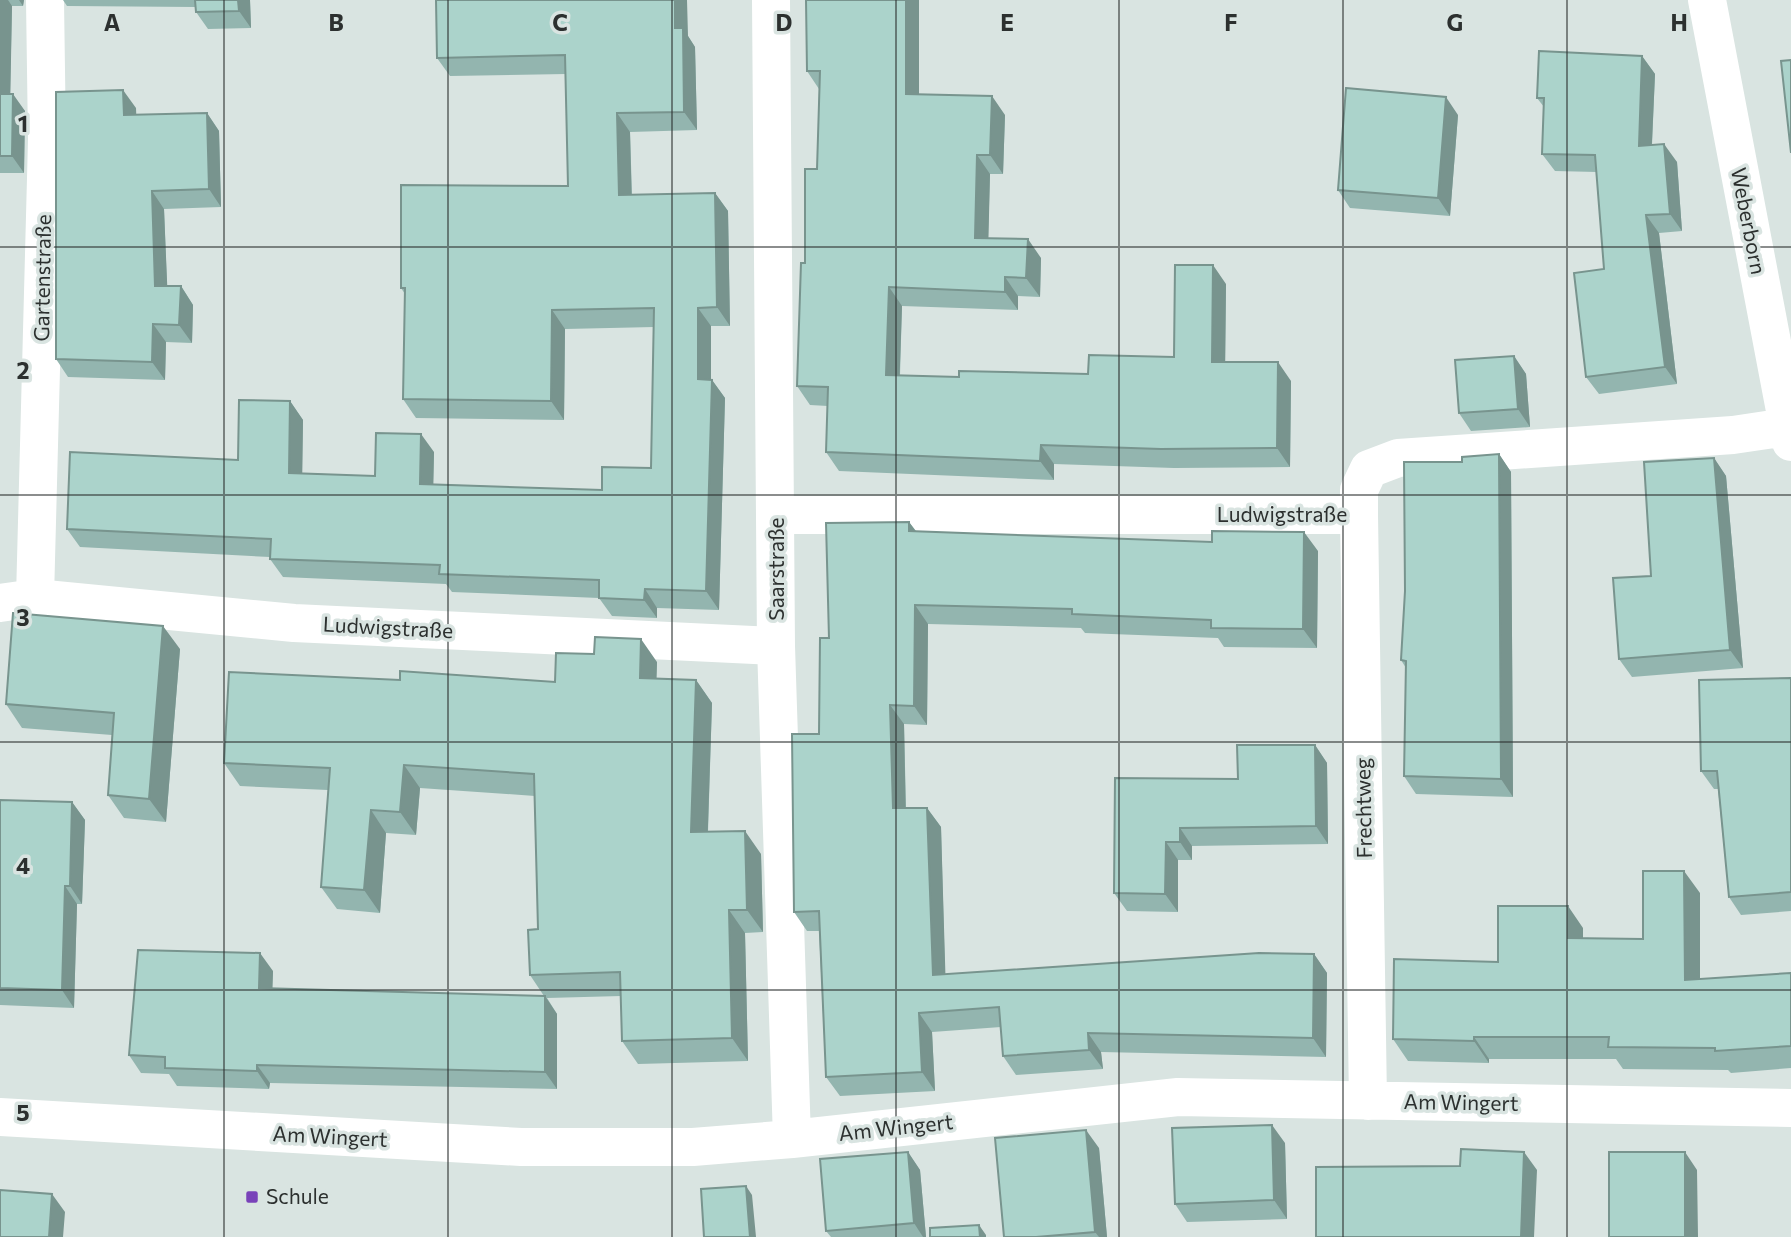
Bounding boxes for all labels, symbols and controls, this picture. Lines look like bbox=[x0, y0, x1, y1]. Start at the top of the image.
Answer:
text: A bbox=[104, 8, 121, 36]
text: B bbox=[328, 8, 344, 36]
text: C bbox=[552, 8, 568, 36]
text: D bbox=[776, 8, 793, 36]
text: E bbox=[1000, 8, 1014, 36]
text: F bbox=[1224, 8, 1238, 36]
text: G bbox=[1447, 8, 1463, 36]
text: H bbox=[1670, 8, 1688, 36]
text: 1 bbox=[18, 109, 28, 137]
street label: Weberborn bbox=[1727, 165, 1772, 276]
street label: Gartenstraße bbox=[28, 214, 55, 342]
text: 2 bbox=[16, 356, 30, 384]
street label: Ludwigstraße bbox=[1217, 501, 1347, 526]
street label: Saarstraße bbox=[763, 517, 788, 621]
text: 3 bbox=[16, 603, 30, 631]
street label: Ludwigstraße bbox=[322, 611, 454, 642]
street label: Frechtweg bbox=[1349, 757, 1376, 859]
text: 4 bbox=[16, 851, 30, 879]
street label: Am Wingert bbox=[1403, 1088, 1519, 1115]
text: 5 bbox=[16, 1098, 30, 1126]
street label: Am Wingert bbox=[837, 1108, 954, 1145]
street label: Am Wingert bbox=[272, 1120, 388, 1151]
place label: Schule bbox=[266, 1183, 329, 1208]
marker: Schule bbox=[244, 1189, 260, 1205]

